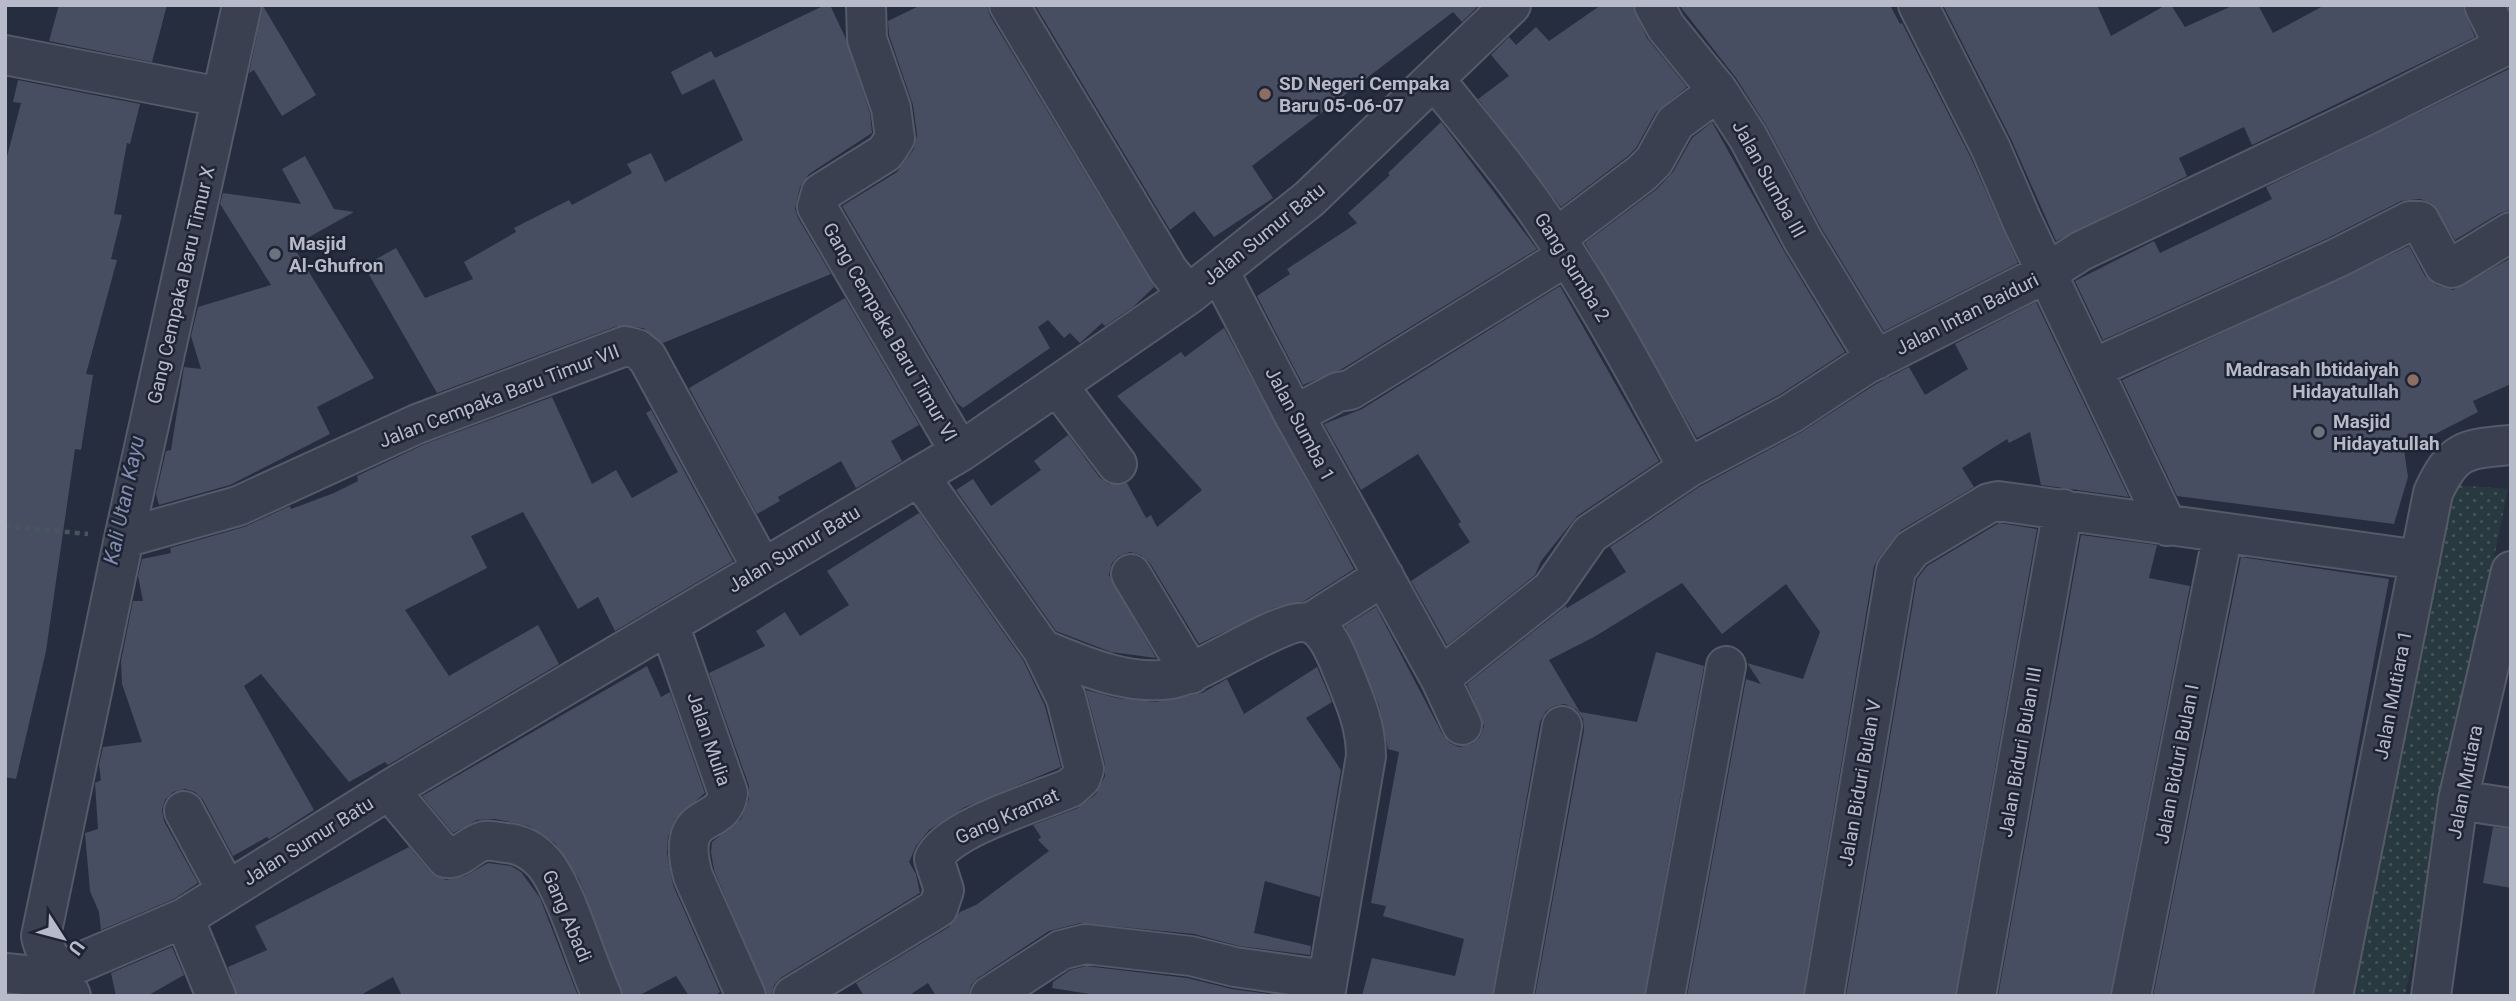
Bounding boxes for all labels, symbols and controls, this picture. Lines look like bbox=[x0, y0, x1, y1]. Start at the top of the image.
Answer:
place label: SD Negeri Cempaka Baru 05-06-07 bbox=[1279, 72, 1450, 117]
marker: SD Negeri Cempaka Baru 05-06-07 bbox=[1257, 86, 1273, 102]
street label: Jalan Sumba III bbox=[1727, 116, 1811, 242]
street label: Gang Cempaka Baru Timur X bbox=[142, 164, 220, 406]
street label: Jalan Sumur Batu bbox=[1199, 178, 1329, 290]
street label: Gang Sumba 2 bbox=[1529, 208, 1615, 326]
street label: Gang Cempaka Baru Timur VI bbox=[818, 218, 962, 446]
place label: Masjid Al-Ghufron bbox=[289, 232, 383, 277]
marker: Masjid Al-Ghufron bbox=[267, 246, 283, 262]
street label: Jalan Intan Baiduri bbox=[1892, 268, 2042, 360]
street label: Jalan Cempaka Baru Timur VII bbox=[375, 339, 623, 453]
place label: Madrasah Ibtidaiyah Hidayatullah bbox=[2226, 358, 2399, 403]
street label: Jalan Sumba 1 bbox=[1260, 363, 1340, 485]
marker: Madrasah Ibtidaiyah Hidayatullah bbox=[2405, 372, 2421, 388]
place label: Masjid Hidayatullah bbox=[2333, 410, 2440, 455]
marker: Masjid Hidayatullah bbox=[2311, 424, 2327, 440]
water label: Kali Utan Kayu bbox=[99, 433, 149, 567]
street label: Jalan Sumur Batu bbox=[724, 501, 864, 597]
street label: Jalan Mutiara 1 bbox=[2369, 629, 2417, 761]
street label: Jalan Biduri Bulan III bbox=[1994, 665, 2046, 839]
street label: Jalan Biduri Bulan I bbox=[2150, 682, 2204, 846]
street label: Jalan Mulia bbox=[682, 689, 736, 789]
street label: Jalan Biduri Bulan V bbox=[1834, 698, 1886, 868]
street label: Jalan Mutiara bbox=[2443, 723, 2487, 841]
street label: Gang Kramat bbox=[952, 783, 1062, 849]
street label: Jalan Sumur Batu bbox=[238, 792, 378, 890]
street label: Gang Abadi bbox=[537, 866, 597, 966]
north arrow bbox=[28, 903, 98, 973]
text: U bbox=[63, 936, 89, 960]

